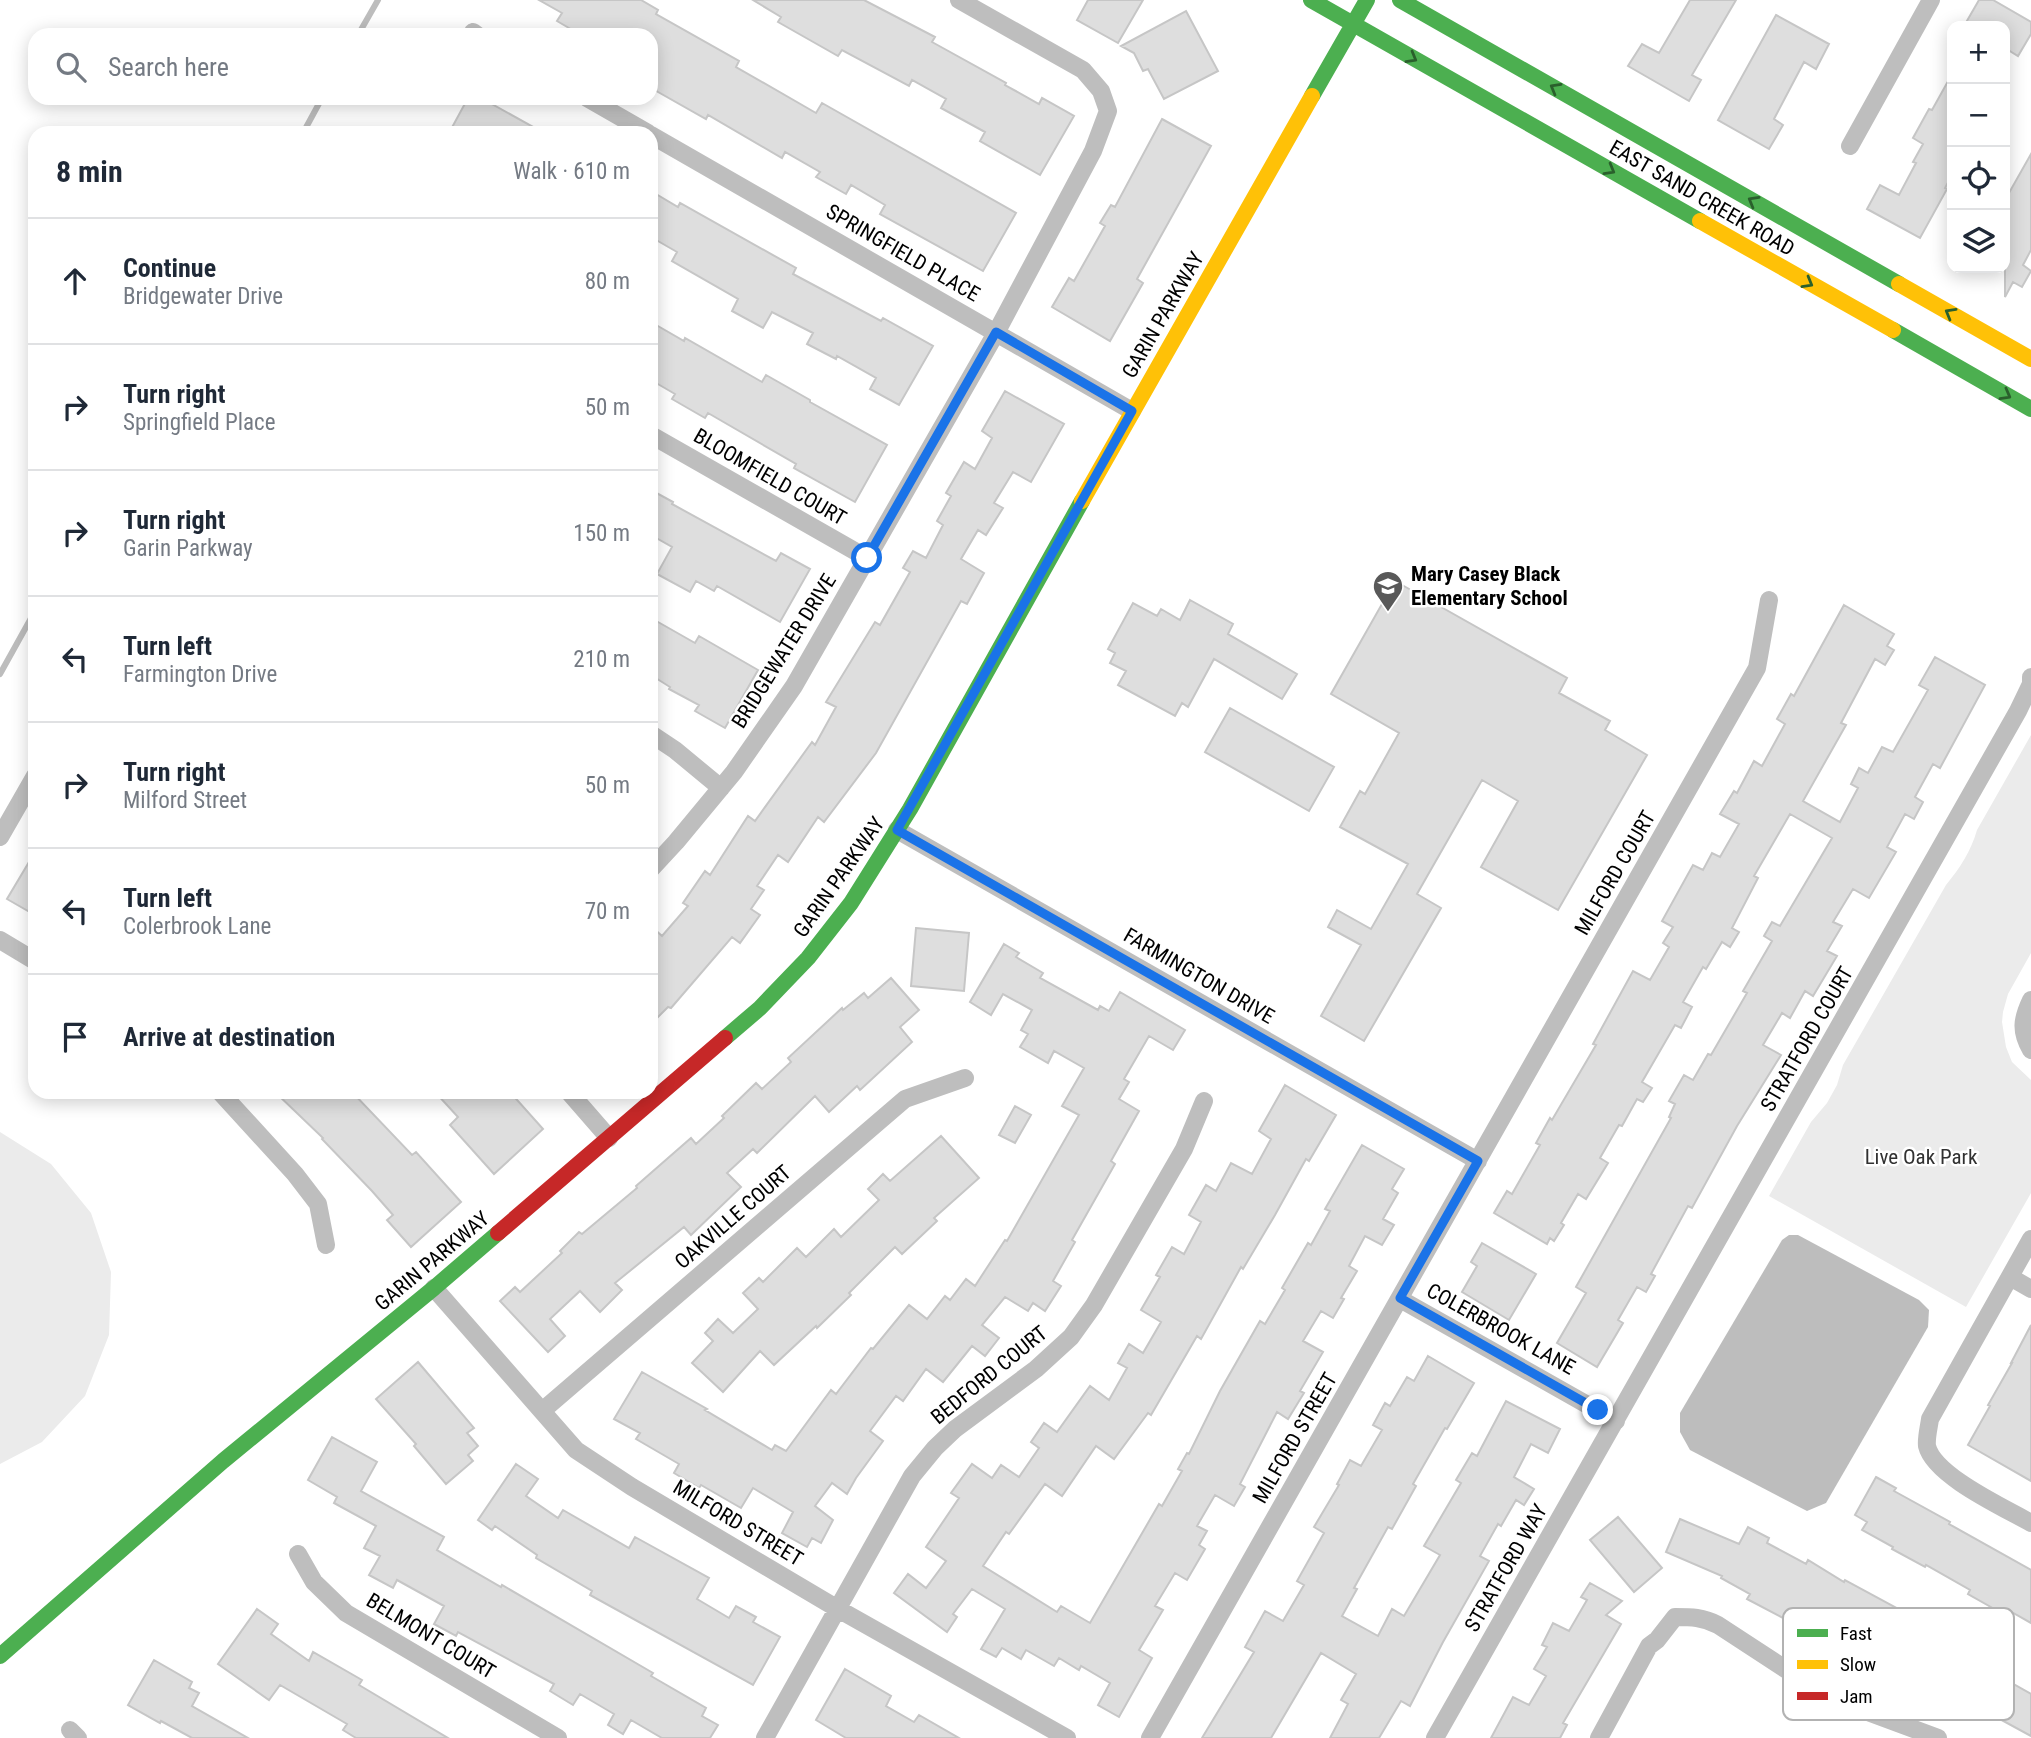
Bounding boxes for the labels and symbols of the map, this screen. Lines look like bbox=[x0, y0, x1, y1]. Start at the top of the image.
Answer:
one-way arrow bbox=[1405, 50, 1418, 63]
one-way arrow bbox=[1549, 83, 1562, 96]
street label: EAST SAND CREEK ROAD bbox=[1605, 135, 1799, 261]
one-way arrow bbox=[1603, 162, 1616, 175]
one-way arrow bbox=[1747, 196, 1760, 209]
street label: SPRINGFIELD PLACE bbox=[822, 199, 984, 307]
street label: GARIN PARKWAY bbox=[1117, 248, 1209, 382]
one-way arrow bbox=[1800, 274, 1813, 287]
one-way arrow bbox=[1945, 308, 1958, 321]
one-way arrow bbox=[1999, 387, 2011, 400]
street label: BLOOMFIELD COURT bbox=[689, 424, 851, 530]
route start bbox=[851, 542, 882, 573]
place label: Mary Casey Black Elementary School bbox=[1411, 562, 1568, 610]
school or university icon: Mary Casey Black Elementary School bbox=[1371, 569, 1405, 613]
street label: BRIDGEWATER DRIVE bbox=[727, 570, 841, 732]
street label: MILFORD COURT bbox=[1570, 807, 1660, 939]
street label: GARIN PARKWAY bbox=[789, 812, 889, 942]
street label: FARMINGTON DRIVE bbox=[1119, 923, 1279, 1029]
street label: STRATFORD COURT bbox=[1756, 962, 1858, 1116]
park label: Live Oak Park bbox=[1865, 1145, 1978, 1169]
street label: OAKVILLE COURT bbox=[670, 1160, 796, 1274]
street label: GARIN PARKWAY bbox=[370, 1206, 494, 1316]
street label: COLERBROOK LANE bbox=[1423, 1278, 1579, 1380]
street label: BEDFORD COURT bbox=[926, 1321, 1052, 1429]
street label: MILFORD STREET bbox=[1248, 1368, 1342, 1508]
route end bbox=[1582, 1394, 1613, 1425]
street label: MILFORD STREET bbox=[669, 1475, 807, 1571]
street label: STRATFORD WAY bbox=[1460, 1500, 1552, 1636]
street label: BELMONT COURT bbox=[362, 1588, 500, 1684]
legend bbox=[1783, 1608, 2014, 1720]
text: Fast bbox=[1840, 1622, 1872, 1645]
text: Slow bbox=[1840, 1653, 1876, 1676]
text: Jam bbox=[1840, 1685, 1873, 1708]

